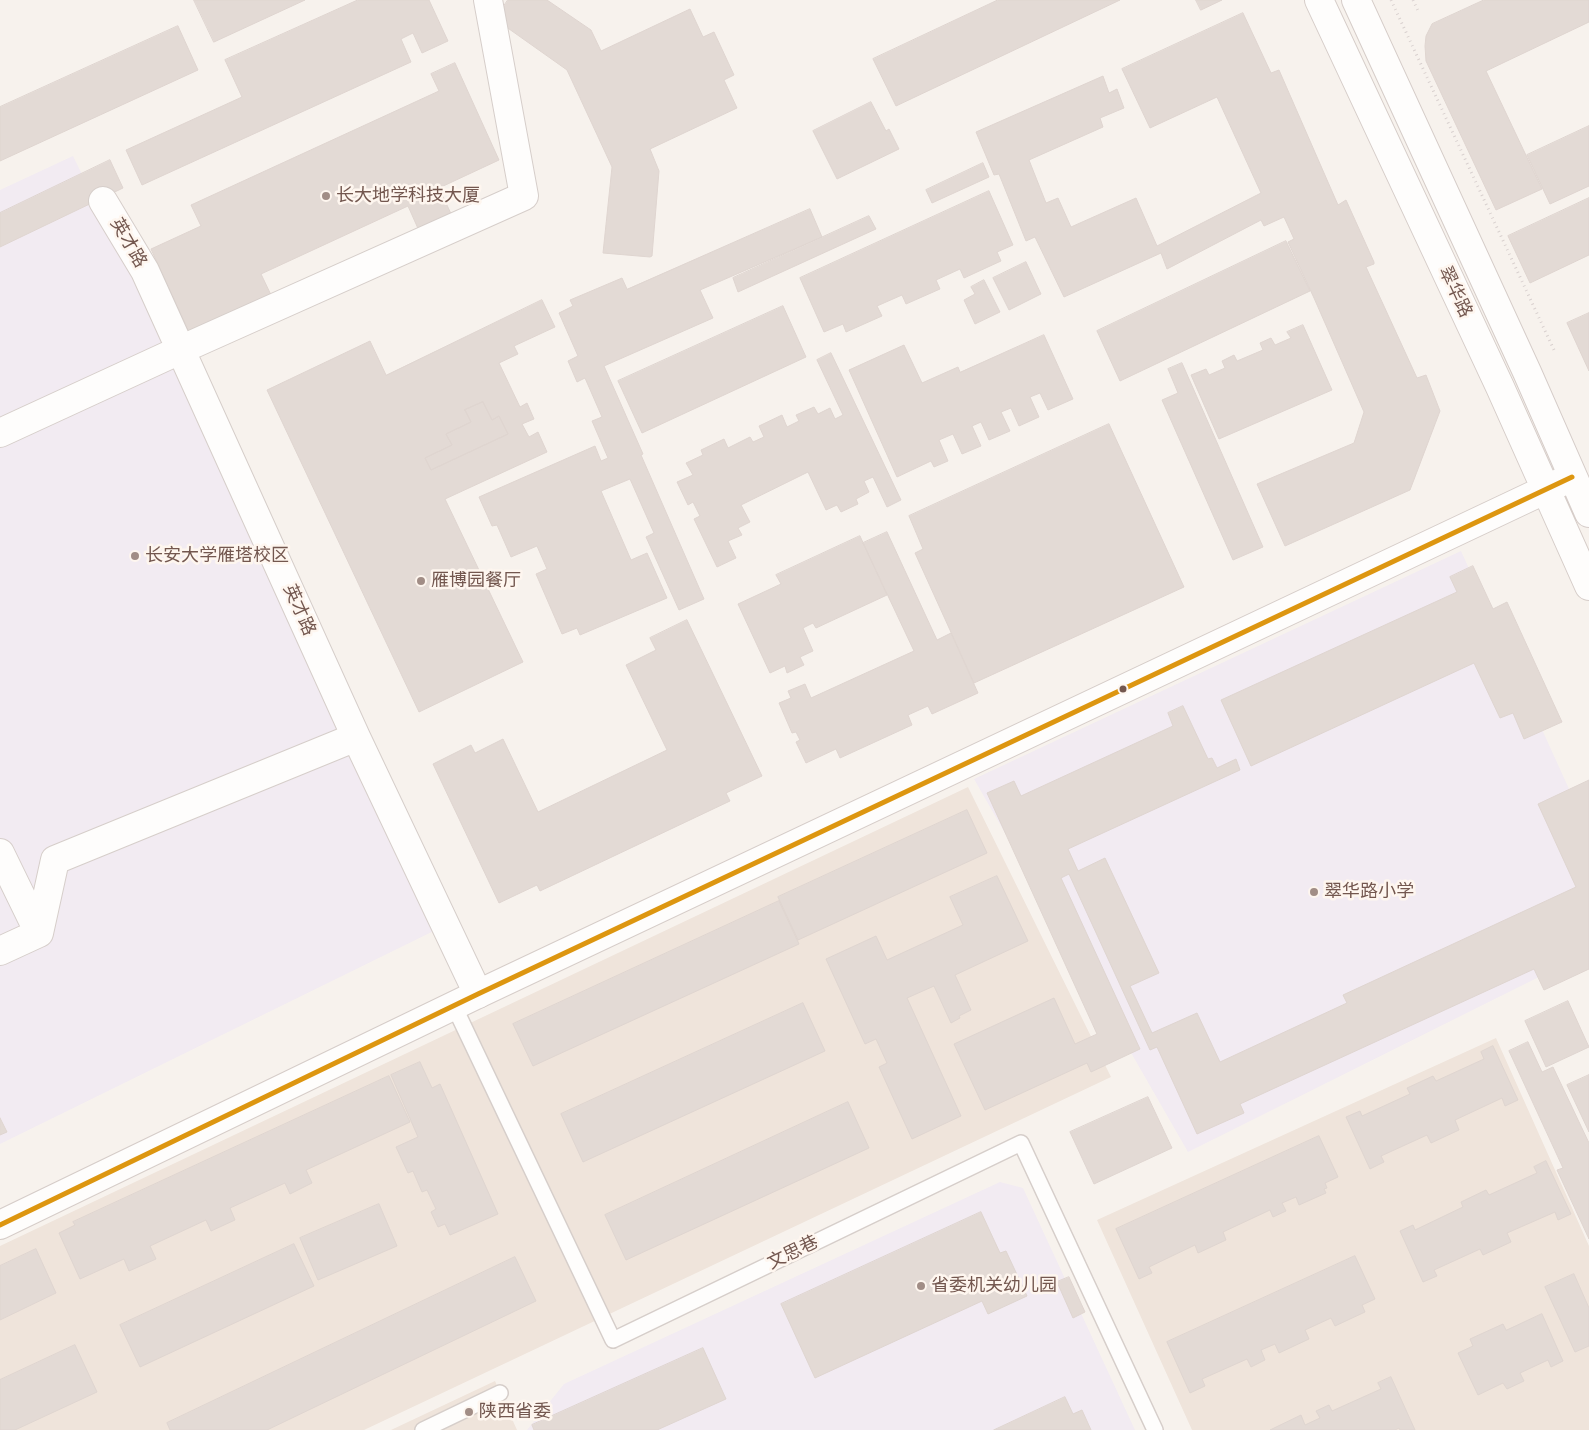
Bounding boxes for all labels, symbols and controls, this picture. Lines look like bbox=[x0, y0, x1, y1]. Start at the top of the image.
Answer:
place label: 长大地学科技大厦 bbox=[336, 185, 480, 207]
marker: 长大地学科技大厦 bbox=[320, 190, 332, 202]
street label: 英才路 bbox=[105, 214, 151, 272]
street label: 翠华路 bbox=[1434, 263, 1476, 321]
place label: 长安大学雁塔校区 bbox=[145, 545, 289, 567]
marker: 长安大学雁塔校区 bbox=[129, 550, 141, 562]
place label: 雁博园餐厅 bbox=[431, 570, 521, 592]
marker: 雁博园餐厅 bbox=[415, 575, 427, 587]
street label: 英才路 bbox=[278, 581, 320, 639]
unlabelled marker bbox=[1118, 684, 1128, 694]
place label: 翠华路小学 bbox=[1324, 881, 1414, 903]
marker: 翠华路小学 bbox=[1308, 886, 1320, 898]
street label: 文思巷 bbox=[764, 1231, 822, 1275]
place label: 省委机关幼儿园 bbox=[931, 1275, 1057, 1297]
marker: 省委机关幼儿园 bbox=[915, 1280, 927, 1292]
place label: 陕西省委 bbox=[479, 1401, 551, 1423]
marker: 陕西省委 bbox=[463, 1406, 475, 1418]

